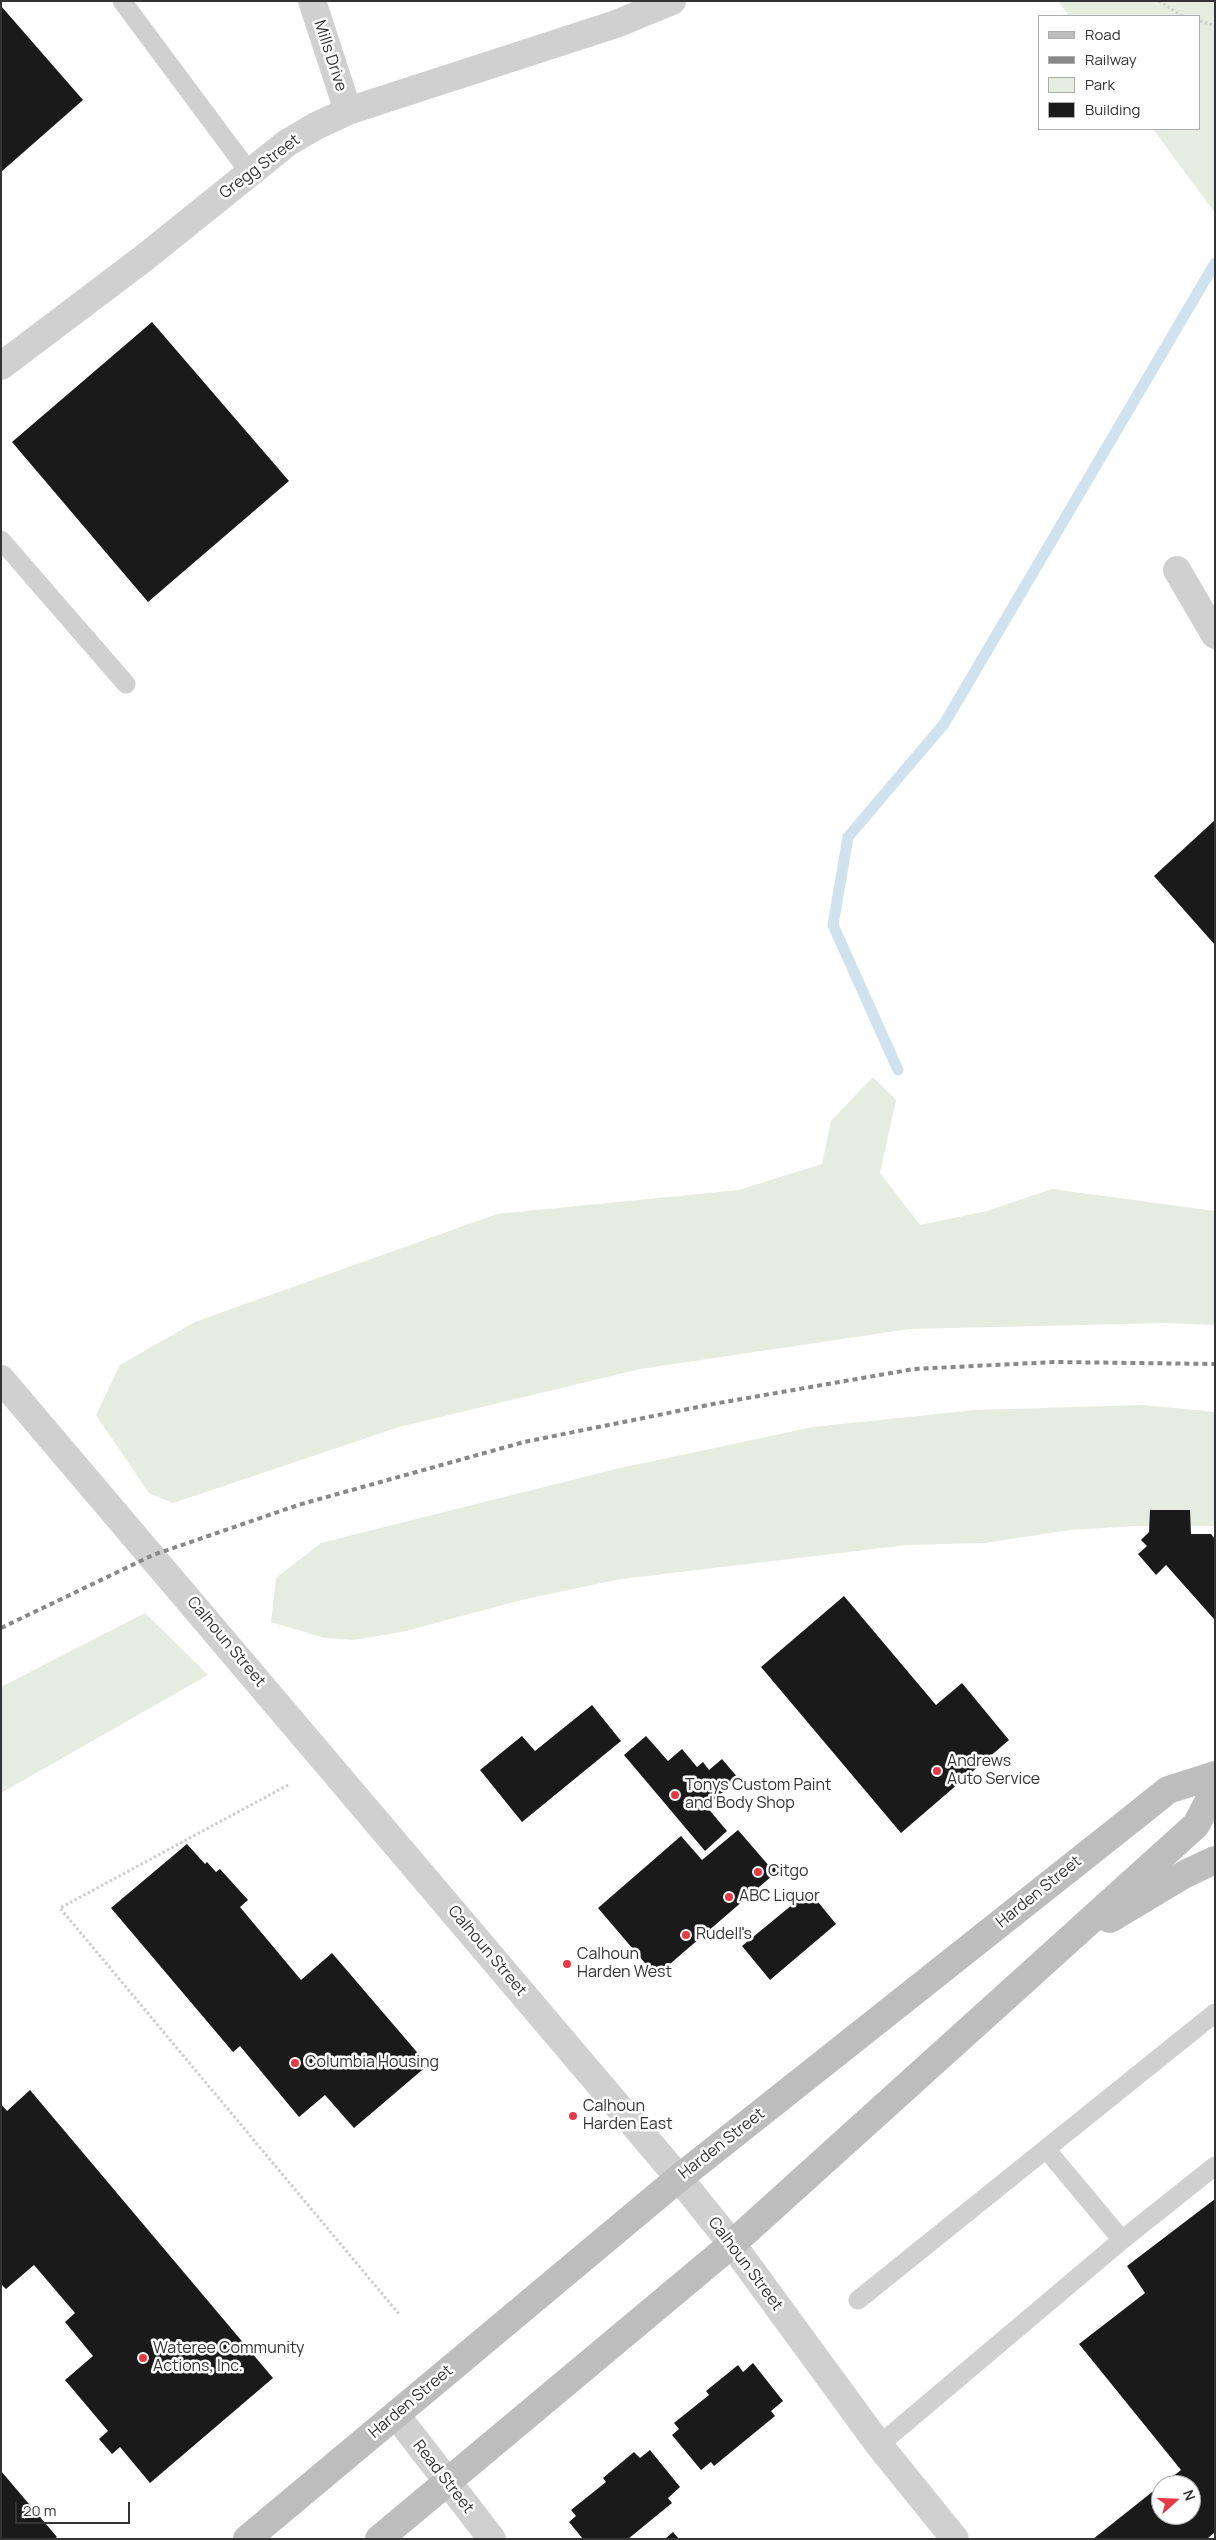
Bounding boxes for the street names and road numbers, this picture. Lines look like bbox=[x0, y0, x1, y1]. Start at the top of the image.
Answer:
street label: Mills Drive bbox=[309, 18, 351, 94]
street label: Gregg Street bbox=[216, 131, 304, 203]
street label: Calhoun Street bbox=[183, 1593, 269, 1691]
street label: Harden Street bbox=[993, 1852, 1085, 1932]
street label: Calhoun Street bbox=[444, 1902, 530, 2000]
street label: Harden Street bbox=[675, 2105, 769, 2183]
street label: Calhoun Street bbox=[704, 2213, 786, 2315]
street label: Harden Street bbox=[365, 2361, 457, 2443]
street label: Read Street bbox=[408, 2436, 478, 2518]

